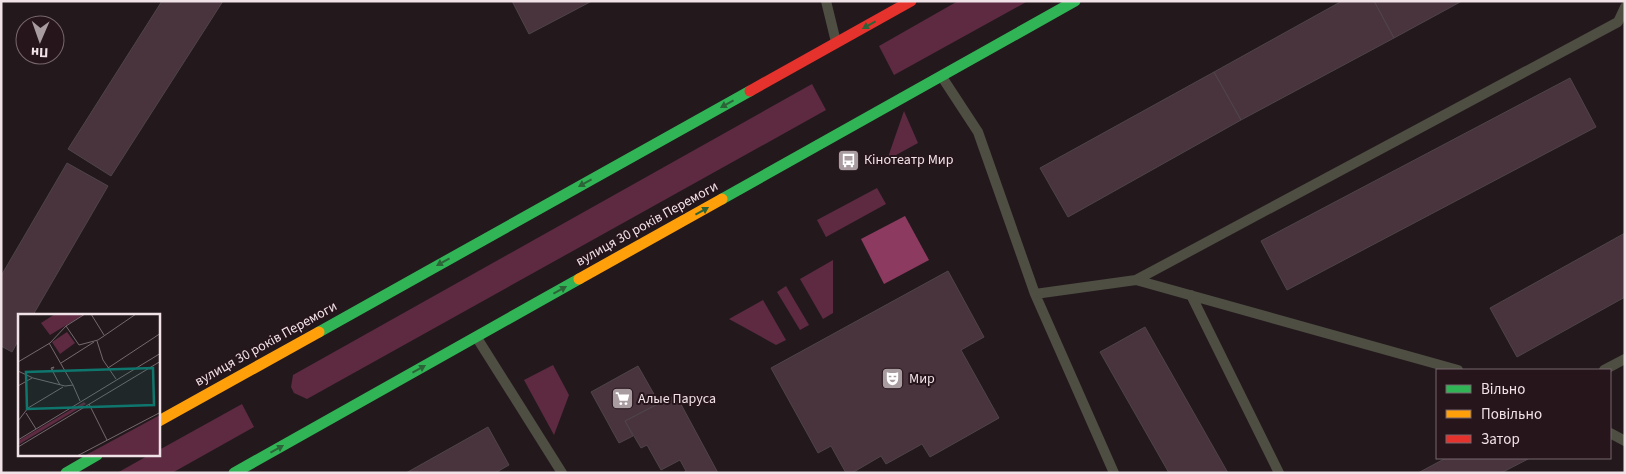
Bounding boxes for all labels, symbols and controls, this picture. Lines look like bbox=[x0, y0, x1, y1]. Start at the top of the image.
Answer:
north arrow bbox=[15, 15, 65, 65]
one-way arrow bbox=[861, 21, 876, 29]
text: Пн bbox=[31, 42, 49, 62]
one-way arrow bbox=[720, 100, 734, 108]
bus stop icon: Кінотеатр Мир bbox=[836, 148, 860, 172]
place label: Кінотеатр Мир bbox=[864, 150, 954, 170]
street label: вулиця 30 років Перемоги bbox=[572, 177, 722, 271]
one-way arrow bbox=[578, 179, 592, 188]
one-way arrow bbox=[695, 206, 709, 215]
one-way arrow bbox=[436, 258, 450, 267]
one-way arrow bbox=[553, 286, 568, 294]
street label: вулиця 30 років Перемоги bbox=[191, 297, 341, 391]
inset map bbox=[18, 314, 160, 456]
one-way arrow bbox=[412, 365, 425, 374]
theatre icon: Мир bbox=[881, 367, 905, 391]
place label: Мир bbox=[909, 369, 935, 389]
legend bbox=[1436, 369, 1611, 459]
text: Вільно bbox=[1481, 379, 1525, 400]
supermarket icon: Алые Паруса bbox=[610, 387, 634, 411]
place label: Алые Паруса bbox=[638, 389, 716, 409]
text: Повільно bbox=[1481, 404, 1542, 425]
text: Затор bbox=[1481, 429, 1520, 450]
one-way arrow bbox=[269, 445, 284, 453]

